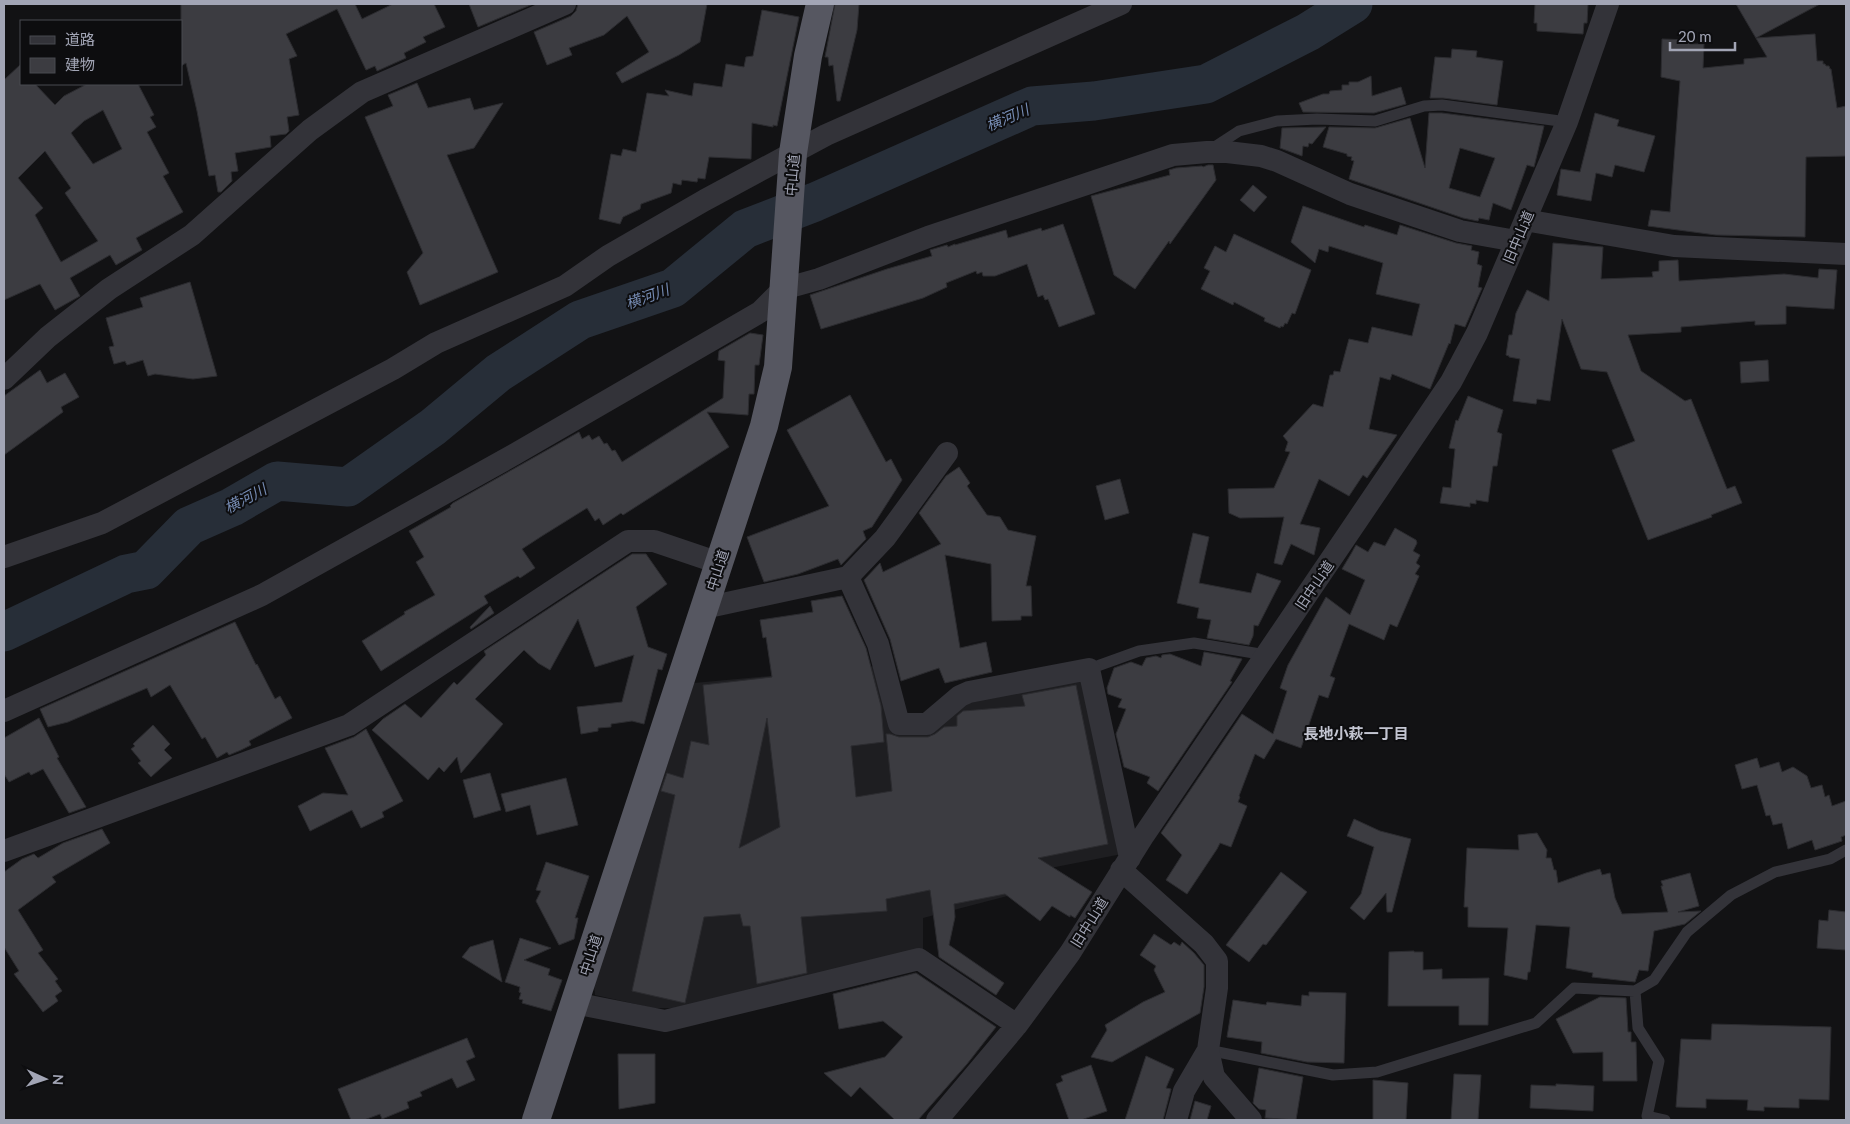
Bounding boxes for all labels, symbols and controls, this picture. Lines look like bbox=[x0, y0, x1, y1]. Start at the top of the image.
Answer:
legend bbox=[20, 20, 182, 85]
scale bar bbox=[1670, 20, 1735, 52]
text: 20 m bbox=[1678, 27, 1712, 45]
text: 道路 bbox=[65, 30, 95, 48]
text: 建物 bbox=[65, 55, 95, 73]
water label: 横河川 bbox=[983, 99, 1033, 134]
street label: 中山道 bbox=[782, 153, 802, 197]
street label: 旧中山道 bbox=[1499, 208, 1537, 266]
water label: 横河川 bbox=[623, 279, 673, 312]
water label: 横河川 bbox=[221, 479, 271, 517]
street label: 中山道 bbox=[702, 547, 732, 593]
street label: 旧中山道 bbox=[1291, 557, 1337, 613]
district label: 長地小萩一丁目 bbox=[1303, 724, 1409, 742]
street label: 旧中山道 bbox=[1067, 894, 1111, 950]
street label: 中山道 bbox=[575, 932, 605, 978]
north arrow bbox=[20, 1054, 70, 1104]
text: N bbox=[50, 1074, 67, 1086]

